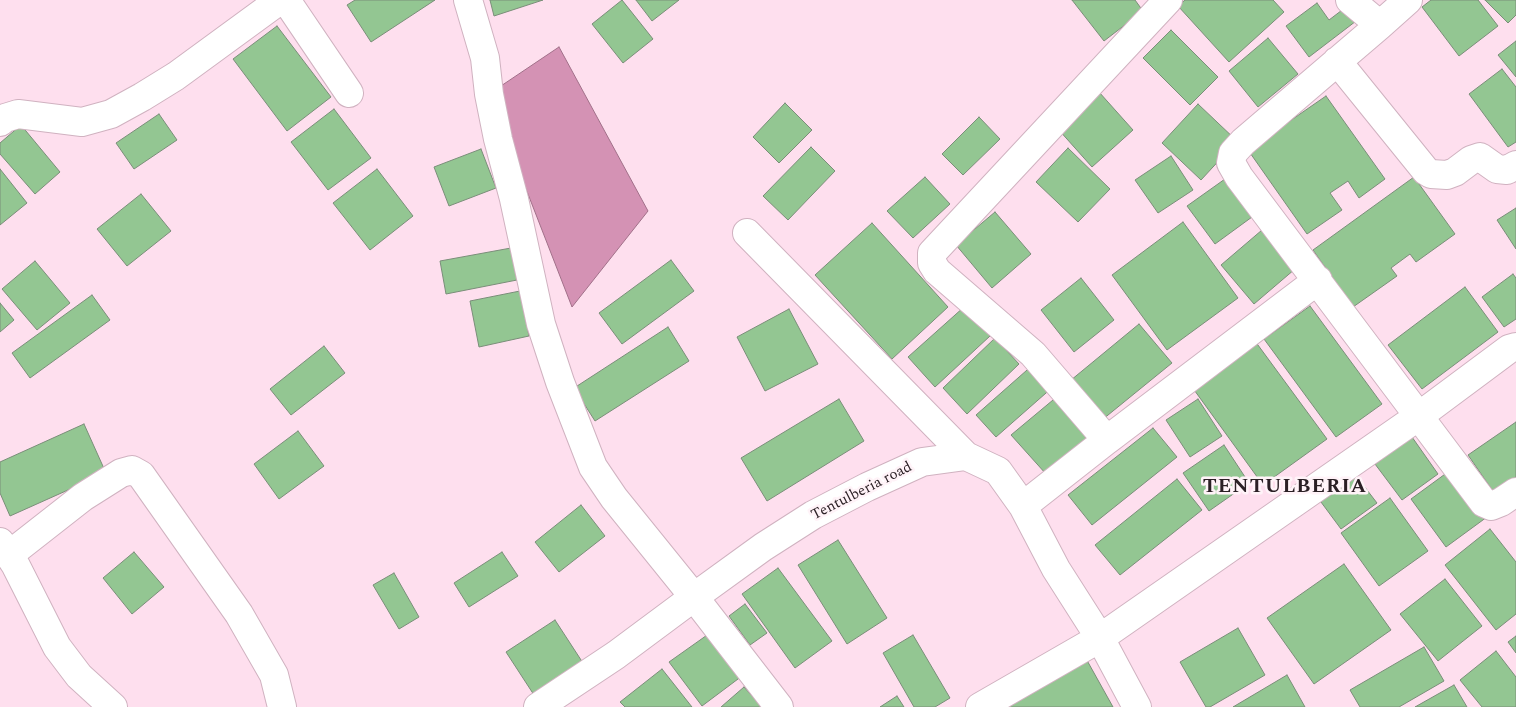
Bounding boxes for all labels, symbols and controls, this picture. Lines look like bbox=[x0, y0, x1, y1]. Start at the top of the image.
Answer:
street label: Tentulberia road bbox=[809, 459, 915, 525]
district label: TENTULBERIA bbox=[1201, 476, 1369, 500]

